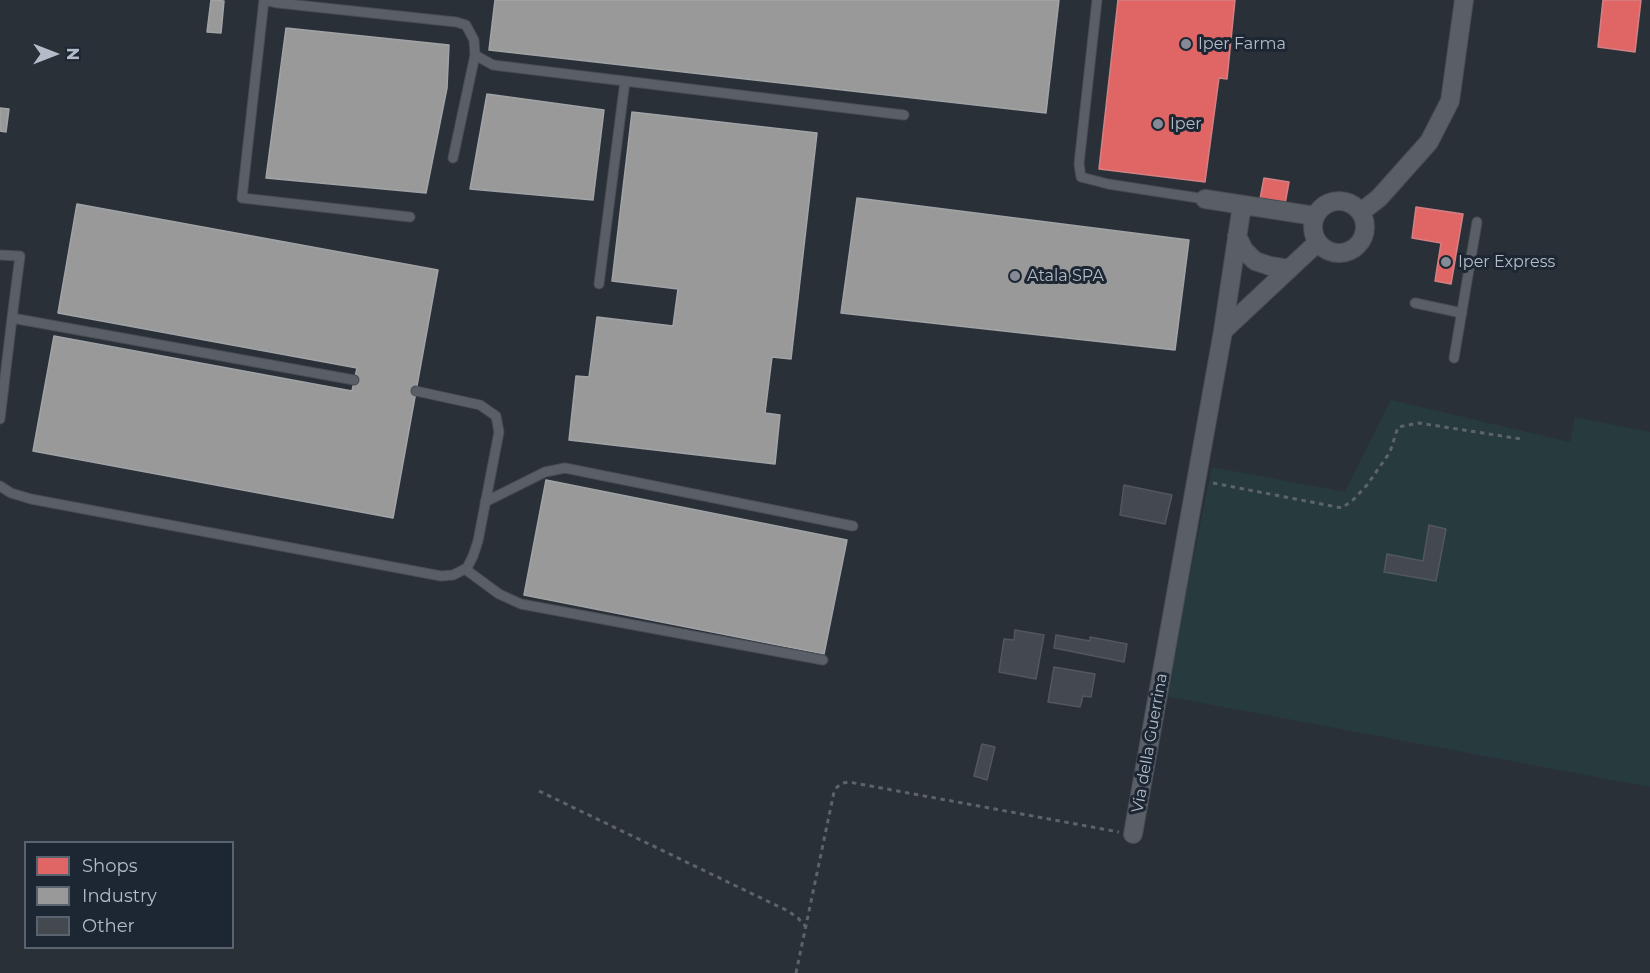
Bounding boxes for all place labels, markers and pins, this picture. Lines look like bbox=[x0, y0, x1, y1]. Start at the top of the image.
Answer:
place label: Iper Farma bbox=[1198, 34, 1286, 54]
marker: Iper Farma bbox=[1179, 37, 1193, 51]
place label: Iper bbox=[1170, 114, 1202, 134]
marker: Iper bbox=[1151, 117, 1165, 131]
place label: Iper Express bbox=[1458, 252, 1555, 272]
marker: Iper Express bbox=[1439, 255, 1453, 269]
place label: Atala SPA bbox=[1027, 266, 1104, 286]
marker: Atala SPA bbox=[1008, 269, 1022, 283]

